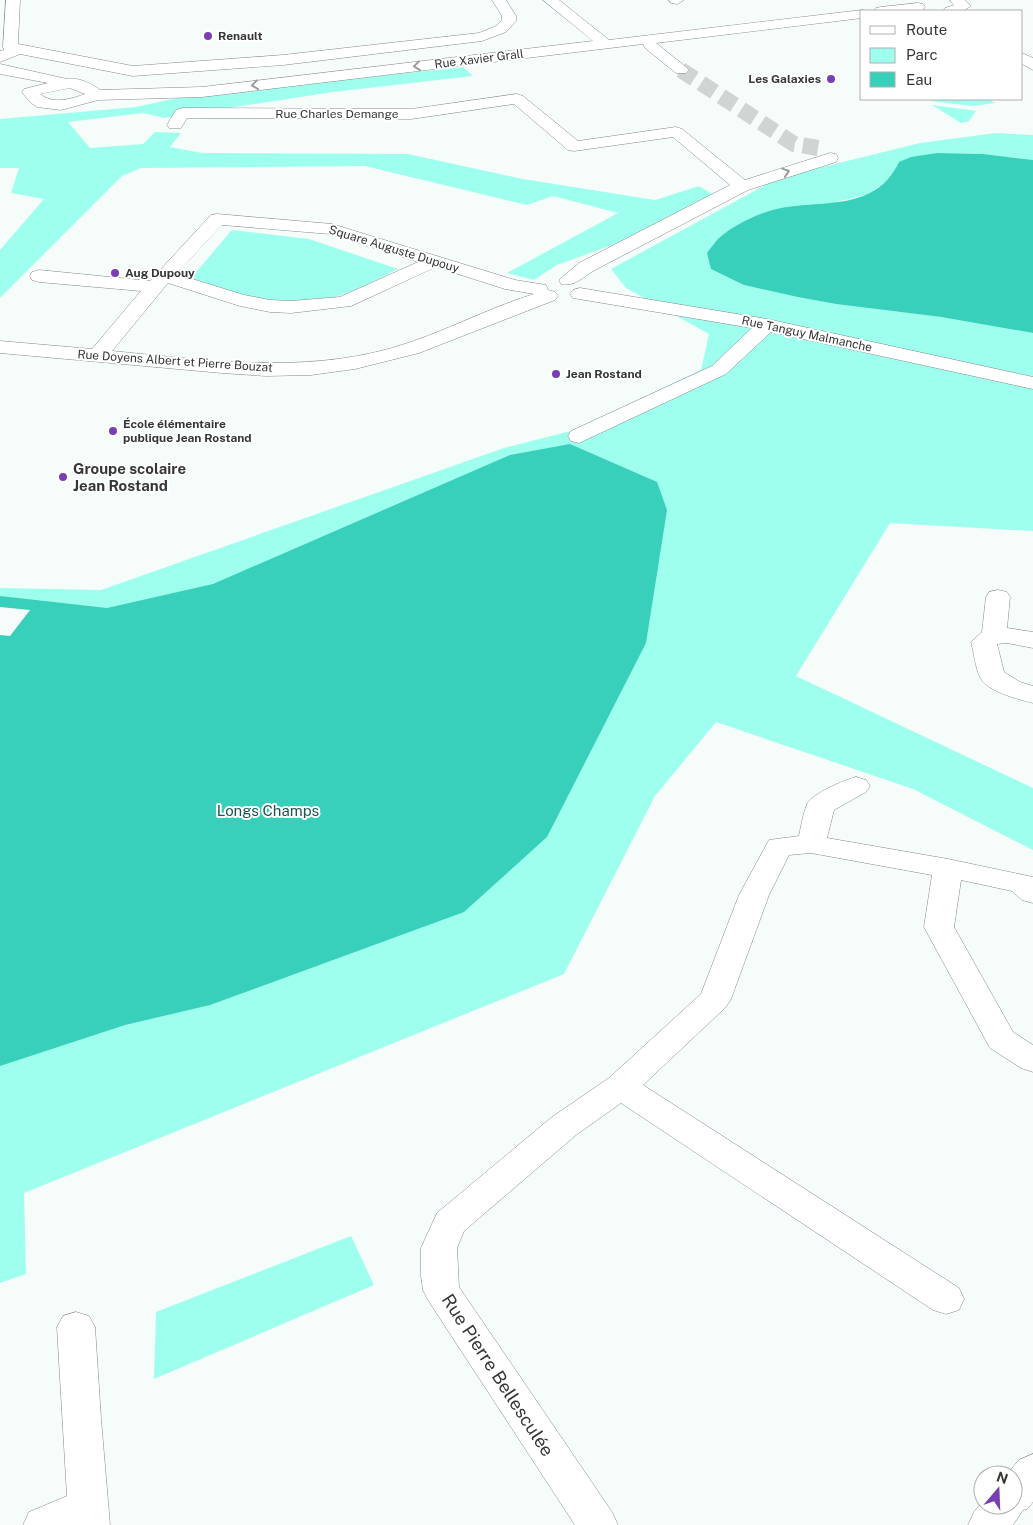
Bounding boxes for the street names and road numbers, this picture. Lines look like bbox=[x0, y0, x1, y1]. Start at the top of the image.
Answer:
street label: Rue Xavier Grall bbox=[434, 47, 525, 71]
street label: Rue Charles Demange bbox=[275, 107, 399, 121]
street label: Square Auguste Dupouy bbox=[327, 223, 461, 276]
street label: Rue Tanguy Malmanche bbox=[740, 313, 874, 355]
street label: Rue Doyens Albert et Pierre Bouzat bbox=[77, 347, 273, 375]
street label: Rue Pierre Bellesculée bbox=[438, 1290, 558, 1460]

